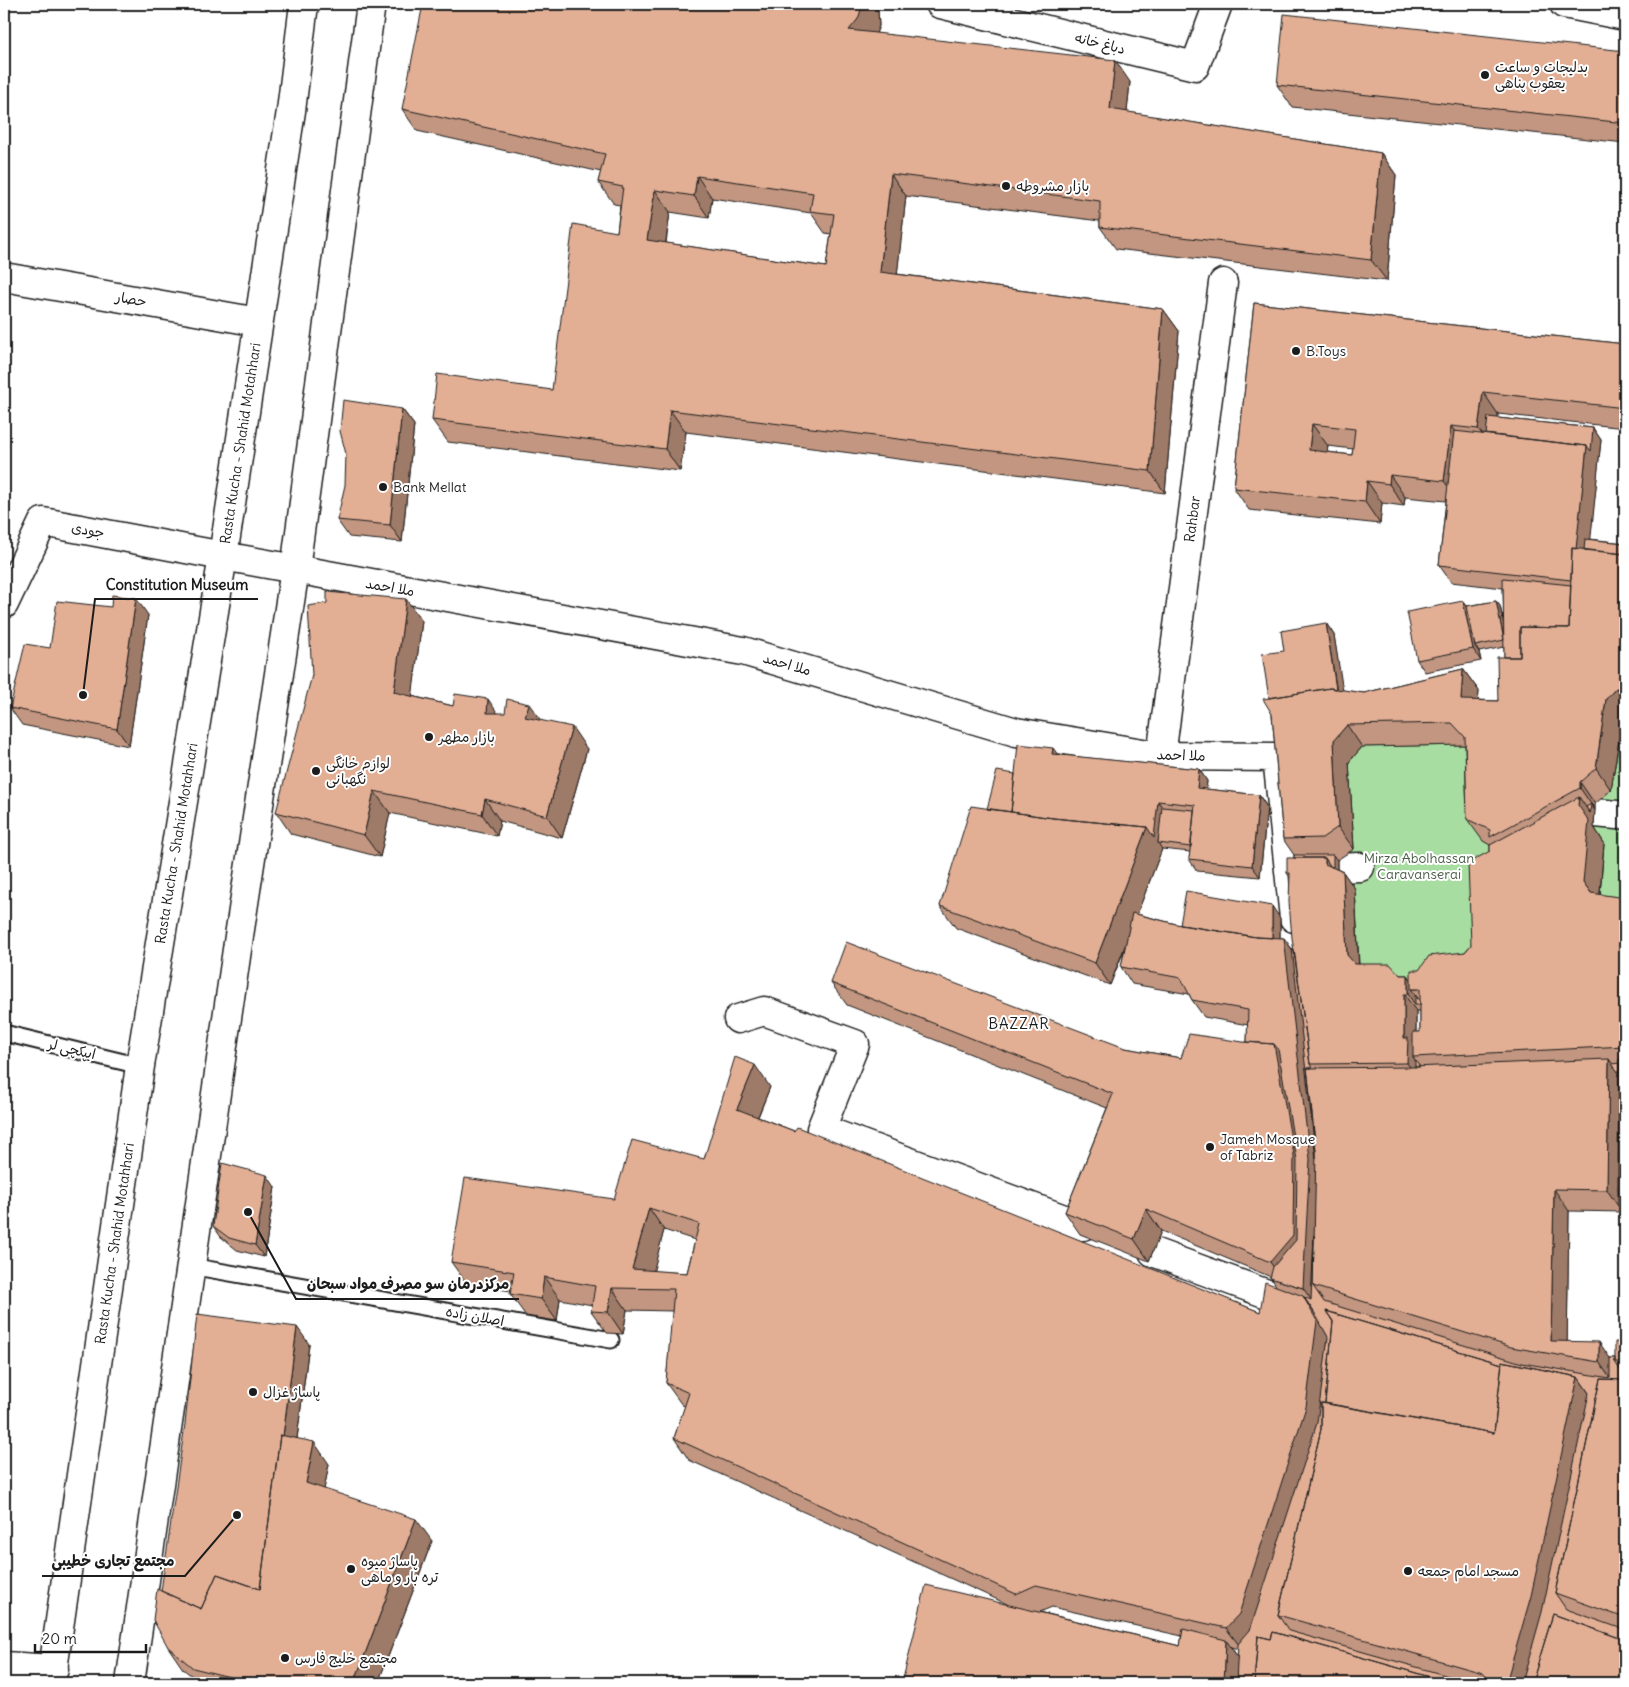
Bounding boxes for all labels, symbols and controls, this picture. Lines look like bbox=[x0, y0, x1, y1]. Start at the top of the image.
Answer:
street label: دباغ خانه bbox=[1073, 28, 1127, 59]
place label: بدلیجات و ساعت یعقوب پناهی bbox=[1495, 58, 1588, 93]
marker: بدلیجات و ساعت یعقوب پناهی bbox=[1479, 69, 1491, 81]
place label: بازار مشروطه bbox=[1016, 177, 1089, 195]
marker: بازار مشروطه bbox=[1000, 180, 1012, 192]
street label: حصار bbox=[113, 287, 148, 311]
street label: Rasta Kucha - Shahid Motahhari bbox=[216, 342, 264, 545]
place label: B.Toys bbox=[1306, 342, 1346, 360]
marker: B.Toys bbox=[1290, 345, 1302, 357]
place label: Bank Mellat bbox=[393, 478, 467, 496]
marker: Bank Mellat bbox=[377, 481, 389, 493]
street label: Rahbar bbox=[1180, 495, 1204, 543]
street label: جودی bbox=[70, 518, 106, 542]
callout: Constitution Museum bbox=[95, 569, 258, 599]
street label: ملا احمد bbox=[364, 574, 416, 600]
text: Constitution Museum bbox=[106, 575, 248, 594]
street label: ملا احمد bbox=[761, 649, 813, 679]
place label: بازار مطهر bbox=[438, 728, 495, 746]
marker: بازار مطهر bbox=[423, 731, 435, 743]
street label: Rasta Kucha - Shahid Motahhari bbox=[151, 742, 201, 945]
street label: ملا احمد bbox=[1156, 745, 1206, 765]
place label: لوازم خانگی نگهبانی bbox=[326, 754, 390, 788]
marker: لوازم خانگی نگهبانی bbox=[310, 765, 322, 777]
park label: Mirza Abolhassan Caravanserai bbox=[1364, 849, 1474, 883]
district label: BAZZAR bbox=[988, 1014, 1050, 1033]
street label: ایپکچی لر bbox=[45, 1035, 97, 1064]
place label: Jameh Mosque of Tabriz bbox=[1220, 1130, 1315, 1164]
marker: Jameh Mosque of Tabriz bbox=[1204, 1141, 1216, 1153]
street label: Rasta Kucha - Shahid Motahhari bbox=[91, 1142, 138, 1345]
callout: مرکزدرمان سو مصرف مواد سبحان bbox=[296, 1269, 519, 1299]
text: مرکزدرمان سو مصرف مواد سبحان bbox=[307, 1274, 509, 1294]
street label: اصلان زاده bbox=[444, 1302, 506, 1330]
place label: پاساژ غزال bbox=[263, 1383, 320, 1402]
marker: پاساژ غزال bbox=[247, 1386, 259, 1398]
callout: مجتمع تجاری خطیبی bbox=[42, 1546, 185, 1576]
text: مجتمع تجاری خطیبی bbox=[51, 1551, 175, 1572]
place label: پاساژ میوه تره بار و ماهی bbox=[361, 1552, 439, 1586]
place label: مسجد امام جمعه bbox=[1418, 1562, 1519, 1582]
marker: پاساژ میوه تره بار و ماهی bbox=[345, 1563, 357, 1575]
marker: مسجد امام جمعه bbox=[1402, 1565, 1414, 1577]
scale bar bbox=[35, 1622, 146, 1654]
text: 20 m bbox=[42, 1629, 77, 1648]
place label: مجتمع خلیج فارس bbox=[295, 1649, 397, 1669]
marker: مجتمع خلیج فارس bbox=[279, 1652, 291, 1664]

